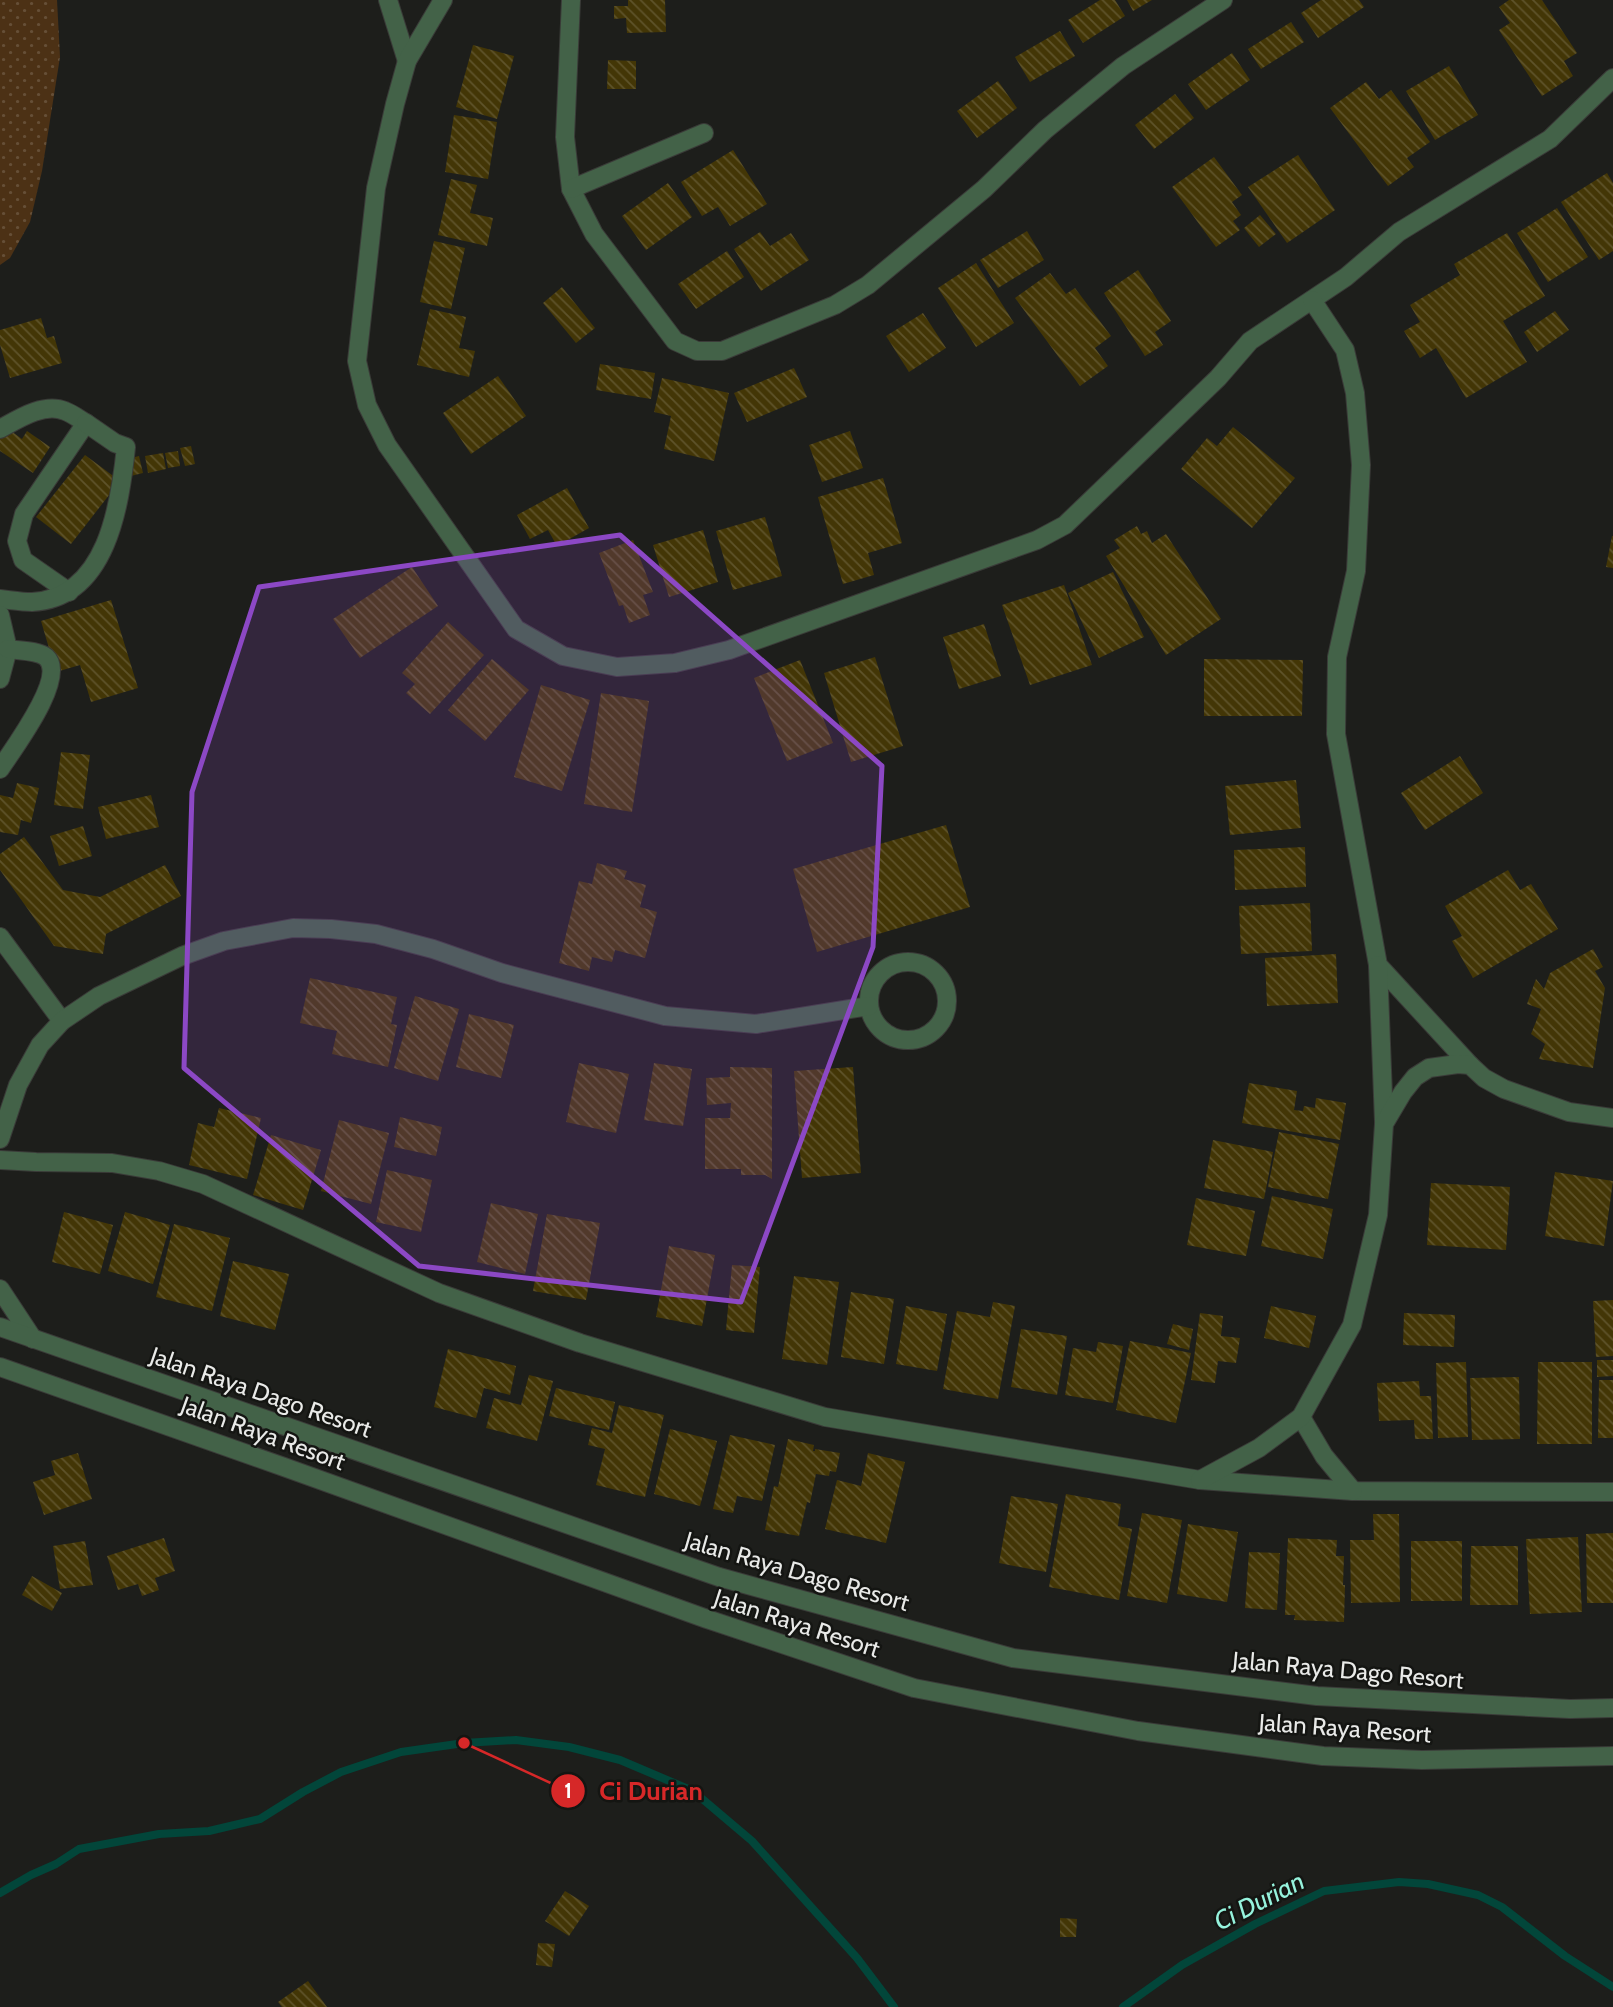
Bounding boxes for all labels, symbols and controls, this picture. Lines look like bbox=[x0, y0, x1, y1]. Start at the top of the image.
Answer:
street label: Jalan Raya Dago Resort bbox=[146, 1340, 375, 1443]
street label: Jalan Raya Resort bbox=[176, 1389, 349, 1476]
street label: Jalan Raya Dago Resort bbox=[680, 1525, 913, 1617]
street label: Jalan Raya Resort bbox=[709, 1582, 884, 1663]
street label: Jalan Raya Dago Resort bbox=[1230, 1645, 1465, 1695]
street label: Jalan Raya Resort bbox=[1257, 1707, 1432, 1748]
callout: Ci Durian bbox=[551, 1767, 717, 1814]
text: Ci Durian bbox=[599, 1775, 703, 1807]
text: 1 bbox=[564, 1778, 572, 1803]
water label: Ci Durian bbox=[1208, 1865, 1310, 1937]

